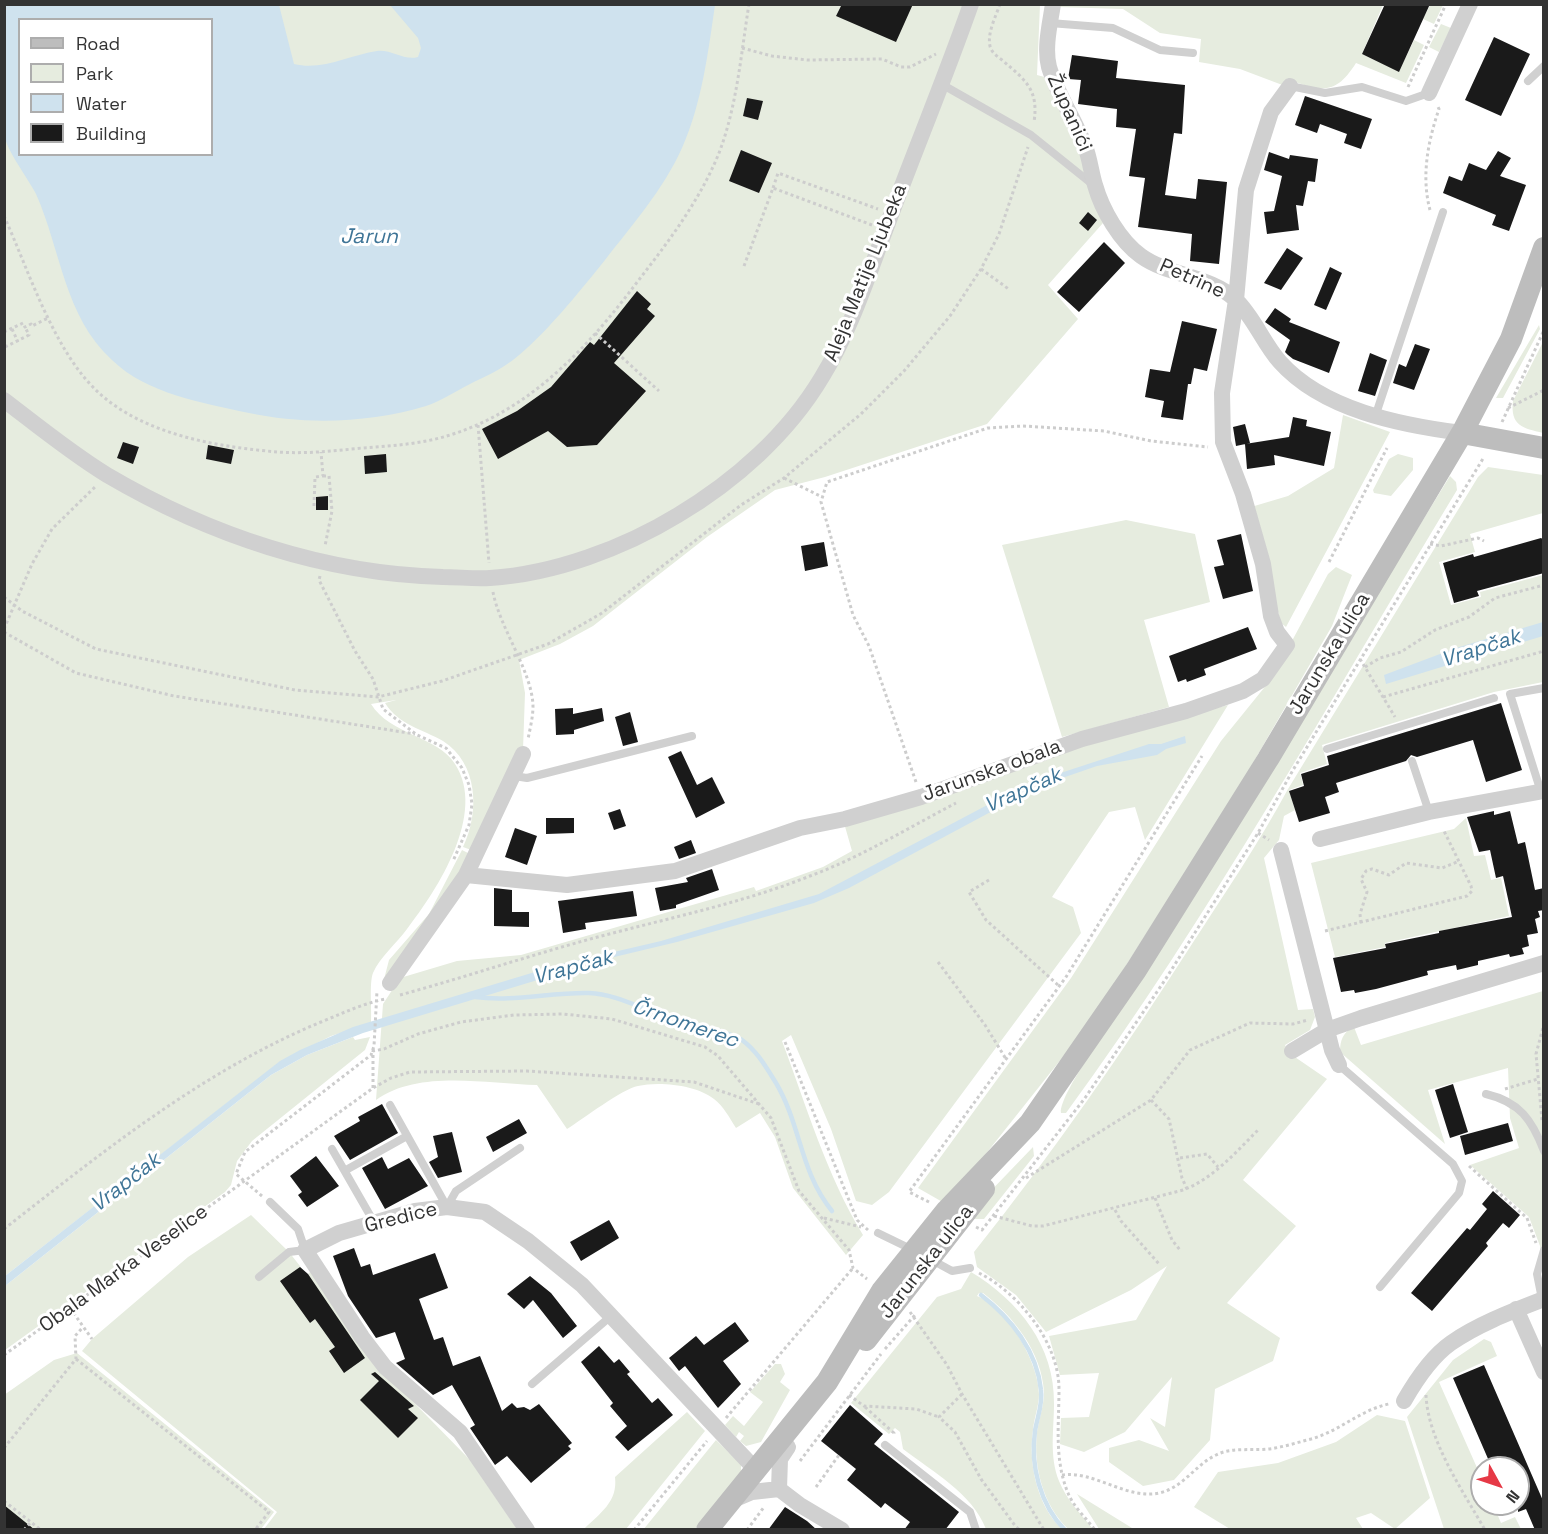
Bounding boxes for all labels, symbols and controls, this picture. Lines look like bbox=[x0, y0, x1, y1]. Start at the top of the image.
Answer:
legend bbox=[18, 18, 213, 156]
text: Road bbox=[76, 32, 120, 55]
text: Park bbox=[76, 62, 113, 85]
street label: Županići bbox=[1041, 71, 1097, 155]
text: Water bbox=[76, 92, 127, 115]
text: Building bbox=[76, 122, 146, 145]
street label: Aleja Matije Ljubeka bbox=[819, 180, 913, 366]
water label: Jarun bbox=[340, 224, 398, 250]
street label: Petrine bbox=[1156, 254, 1228, 304]
street label: Jarunska ulica bbox=[1284, 589, 1376, 719]
water label: Vrapčak bbox=[1438, 624, 1524, 674]
street label: Jarunska obala bbox=[919, 735, 1065, 807]
water label: Vrapčak bbox=[980, 763, 1066, 819]
water label: Vrapčak bbox=[530, 945, 616, 991]
water label: Črnomerec bbox=[629, 994, 741, 1054]
water label: Vrapčak bbox=[86, 1148, 166, 1218]
street label: Gredice bbox=[362, 1197, 440, 1239]
street label: Obala Marka Veselice bbox=[35, 1200, 213, 1338]
street label: Jarunska ulica bbox=[875, 1200, 979, 1324]
north arrow bbox=[1470, 1456, 1530, 1516]
text: N bbox=[1501, 1486, 1524, 1507]

